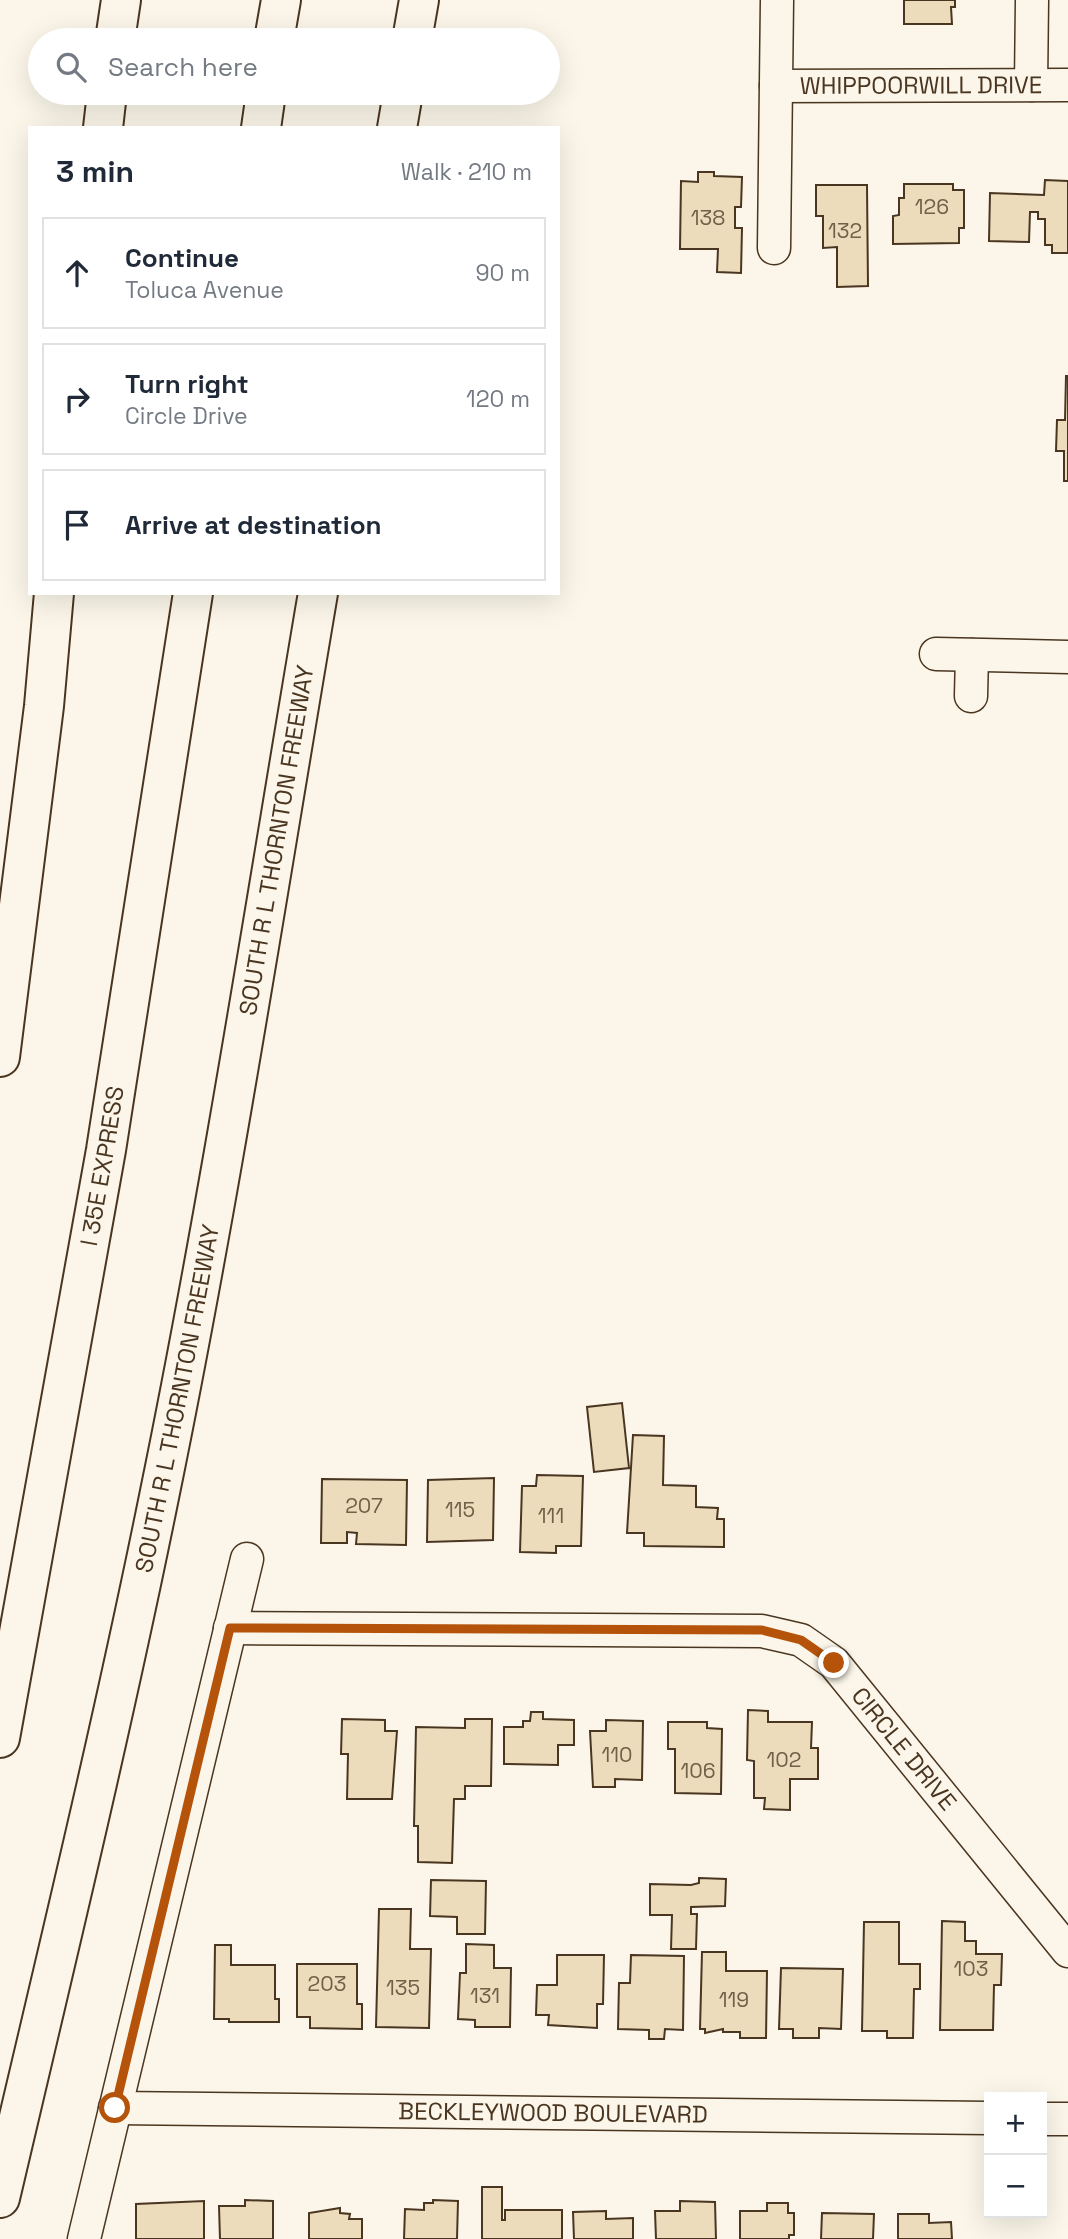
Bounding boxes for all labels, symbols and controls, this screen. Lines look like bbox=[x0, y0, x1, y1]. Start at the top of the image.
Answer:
search box bbox=[28, 28, 560, 105]
icon: search bbox=[52, 48, 90, 86]
text: Search here bbox=[108, 50, 258, 84]
street label: WHIPPOORWILL DRIVE bbox=[800, 69, 1042, 101]
text: 3 min bbox=[56, 152, 134, 191]
text: Walk · 210 m bbox=[401, 157, 532, 187]
house number: 126 bbox=[915, 193, 949, 220]
house number: 138 bbox=[691, 204, 725, 231]
house number: 132 bbox=[828, 217, 862, 244]
text: Continue bbox=[125, 241, 239, 275]
icon: ahead bbox=[58, 254, 96, 292]
text: 90 m bbox=[475, 258, 530, 288]
text: Toluca Avenue bbox=[125, 275, 284, 305]
text: Turn right bbox=[125, 367, 249, 401]
icon: right bbox=[58, 380, 96, 418]
text: 120 m bbox=[466, 384, 530, 414]
text: Circle Drive bbox=[125, 401, 248, 431]
icon: arrive bbox=[58, 506, 96, 544]
text: Arrive at destination bbox=[125, 508, 382, 542]
street label: SOUTH R L THORNTON FREEWAY bbox=[232, 663, 321, 1018]
street label: I 35E EXPRESS bbox=[73, 1084, 131, 1249]
street label: SOUTH R L THORNTON FREEWAY bbox=[128, 1221, 226, 1575]
house number: 207 bbox=[345, 1492, 383, 1519]
house number: 115 bbox=[445, 1496, 475, 1523]
house number: 111 bbox=[538, 1502, 564, 1529]
route end bbox=[818, 1647, 849, 1678]
street label: CIRCLE DRIVE bbox=[845, 1681, 964, 1817]
house number: 110 bbox=[601, 1741, 633, 1768]
house number: 102 bbox=[767, 1746, 801, 1773]
house number: 106 bbox=[680, 1757, 716, 1784]
house number: 103 bbox=[954, 1955, 988, 1982]
house number: 203 bbox=[308, 1970, 346, 1997]
house number: 135 bbox=[386, 1974, 420, 2001]
house number: 131 bbox=[470, 1982, 500, 2009]
house number: 119 bbox=[719, 1986, 749, 2013]
route start bbox=[99, 2092, 130, 2123]
map controls bbox=[984, 2092, 1047, 2218]
button: + bbox=[984, 2092, 1047, 2155]
street label: BECKLEYWOOD BOULEVARD bbox=[398, 2095, 708, 2130]
button: − bbox=[984, 2155, 1047, 2218]

